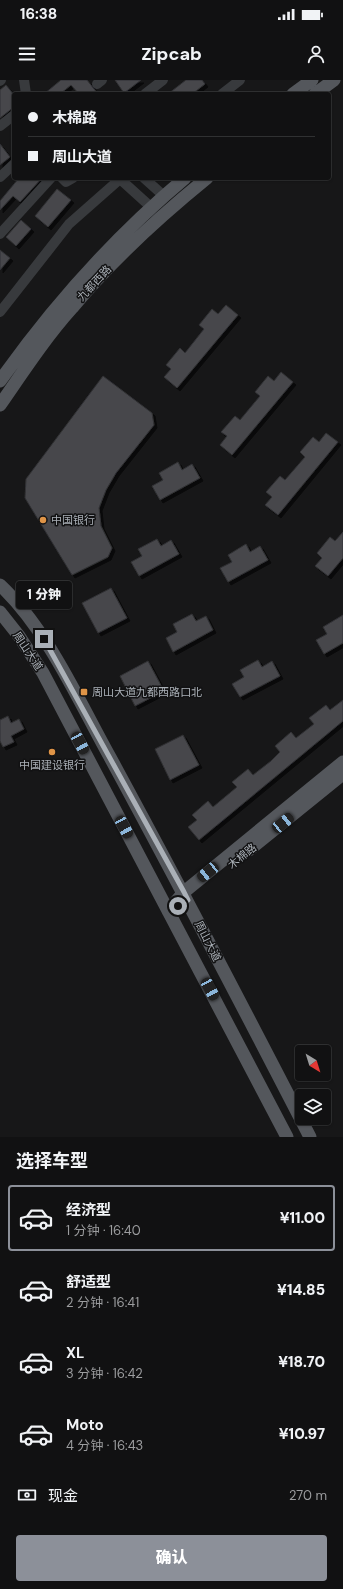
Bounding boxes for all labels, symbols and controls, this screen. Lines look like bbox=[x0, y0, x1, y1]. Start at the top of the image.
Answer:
text: 16:38 bbox=[20, 4, 57, 24]
text: Zipcab bbox=[141, 42, 202, 66]
icon: menu bbox=[16, 43, 38, 65]
icon: person bbox=[305, 43, 327, 65]
text: 木棉路 bbox=[52, 108, 97, 128]
text: 周山大道 bbox=[52, 147, 112, 167]
street label: 九都西路 bbox=[74, 262, 114, 304]
place label: 中国银行 bbox=[51, 513, 95, 527]
marker: 中国银行 bbox=[38, 515, 48, 525]
callout: 1 分钟 bbox=[16, 581, 72, 609]
text: 1 分钟 bbox=[27, 586, 61, 603]
street label: 周山大道 bbox=[10, 629, 46, 673]
route end bbox=[35, 630, 53, 648]
place label: 周山大道九都西路口北 bbox=[92, 685, 202, 699]
marker: 周山大道九都西路口北 bbox=[79, 687, 89, 697]
car bbox=[69, 730, 91, 756]
marker: 中国建设银行 bbox=[47, 747, 57, 757]
place label: 中国建设银行 bbox=[19, 758, 85, 772]
car bbox=[270, 811, 296, 835]
car bbox=[113, 814, 135, 840]
street label: 木棉路 bbox=[225, 840, 259, 872]
car bbox=[195, 860, 221, 884]
route start bbox=[169, 897, 187, 915]
street label: 周山大道 bbox=[192, 918, 224, 964]
car bbox=[199, 976, 221, 1002]
north arrow bbox=[295, 1045, 331, 1081]
map controls bbox=[295, 1045, 331, 1125]
button: layers bbox=[295, 1089, 331, 1125]
text: 选择车型 bbox=[16, 1149, 88, 1173]
icon: car bbox=[18, 1200, 54, 1236]
text: 经济型 bbox=[66, 1200, 111, 1220]
text: ¥11.00 bbox=[280, 1208, 325, 1228]
text: 1 分钟 · 16:40 bbox=[66, 1222, 141, 1239]
icon: car bbox=[18, 1272, 54, 1308]
text: 舒适型 bbox=[66, 1272, 111, 1292]
text: ¥14.85 bbox=[277, 1280, 325, 1300]
text: 2 分钟 · 16:41 bbox=[66, 1294, 139, 1311]
text: XL bbox=[66, 1343, 84, 1363]
icon: car bbox=[18, 1344, 54, 1380]
text: ¥18.70 bbox=[278, 1352, 325, 1372]
text: 3 分钟 · 16:42 bbox=[66, 1365, 143, 1382]
text: Moto bbox=[66, 1415, 104, 1435]
icon: car bbox=[18, 1416, 54, 1452]
text: ¥10.97 bbox=[279, 1424, 325, 1444]
text: 4 分钟 · 16:43 bbox=[66, 1437, 143, 1454]
icon: cash bbox=[16, 1484, 38, 1506]
text: 现金 bbox=[48, 1486, 78, 1506]
text: 270 m bbox=[289, 1487, 327, 1504]
button: 确认 bbox=[16, 1535, 327, 1581]

